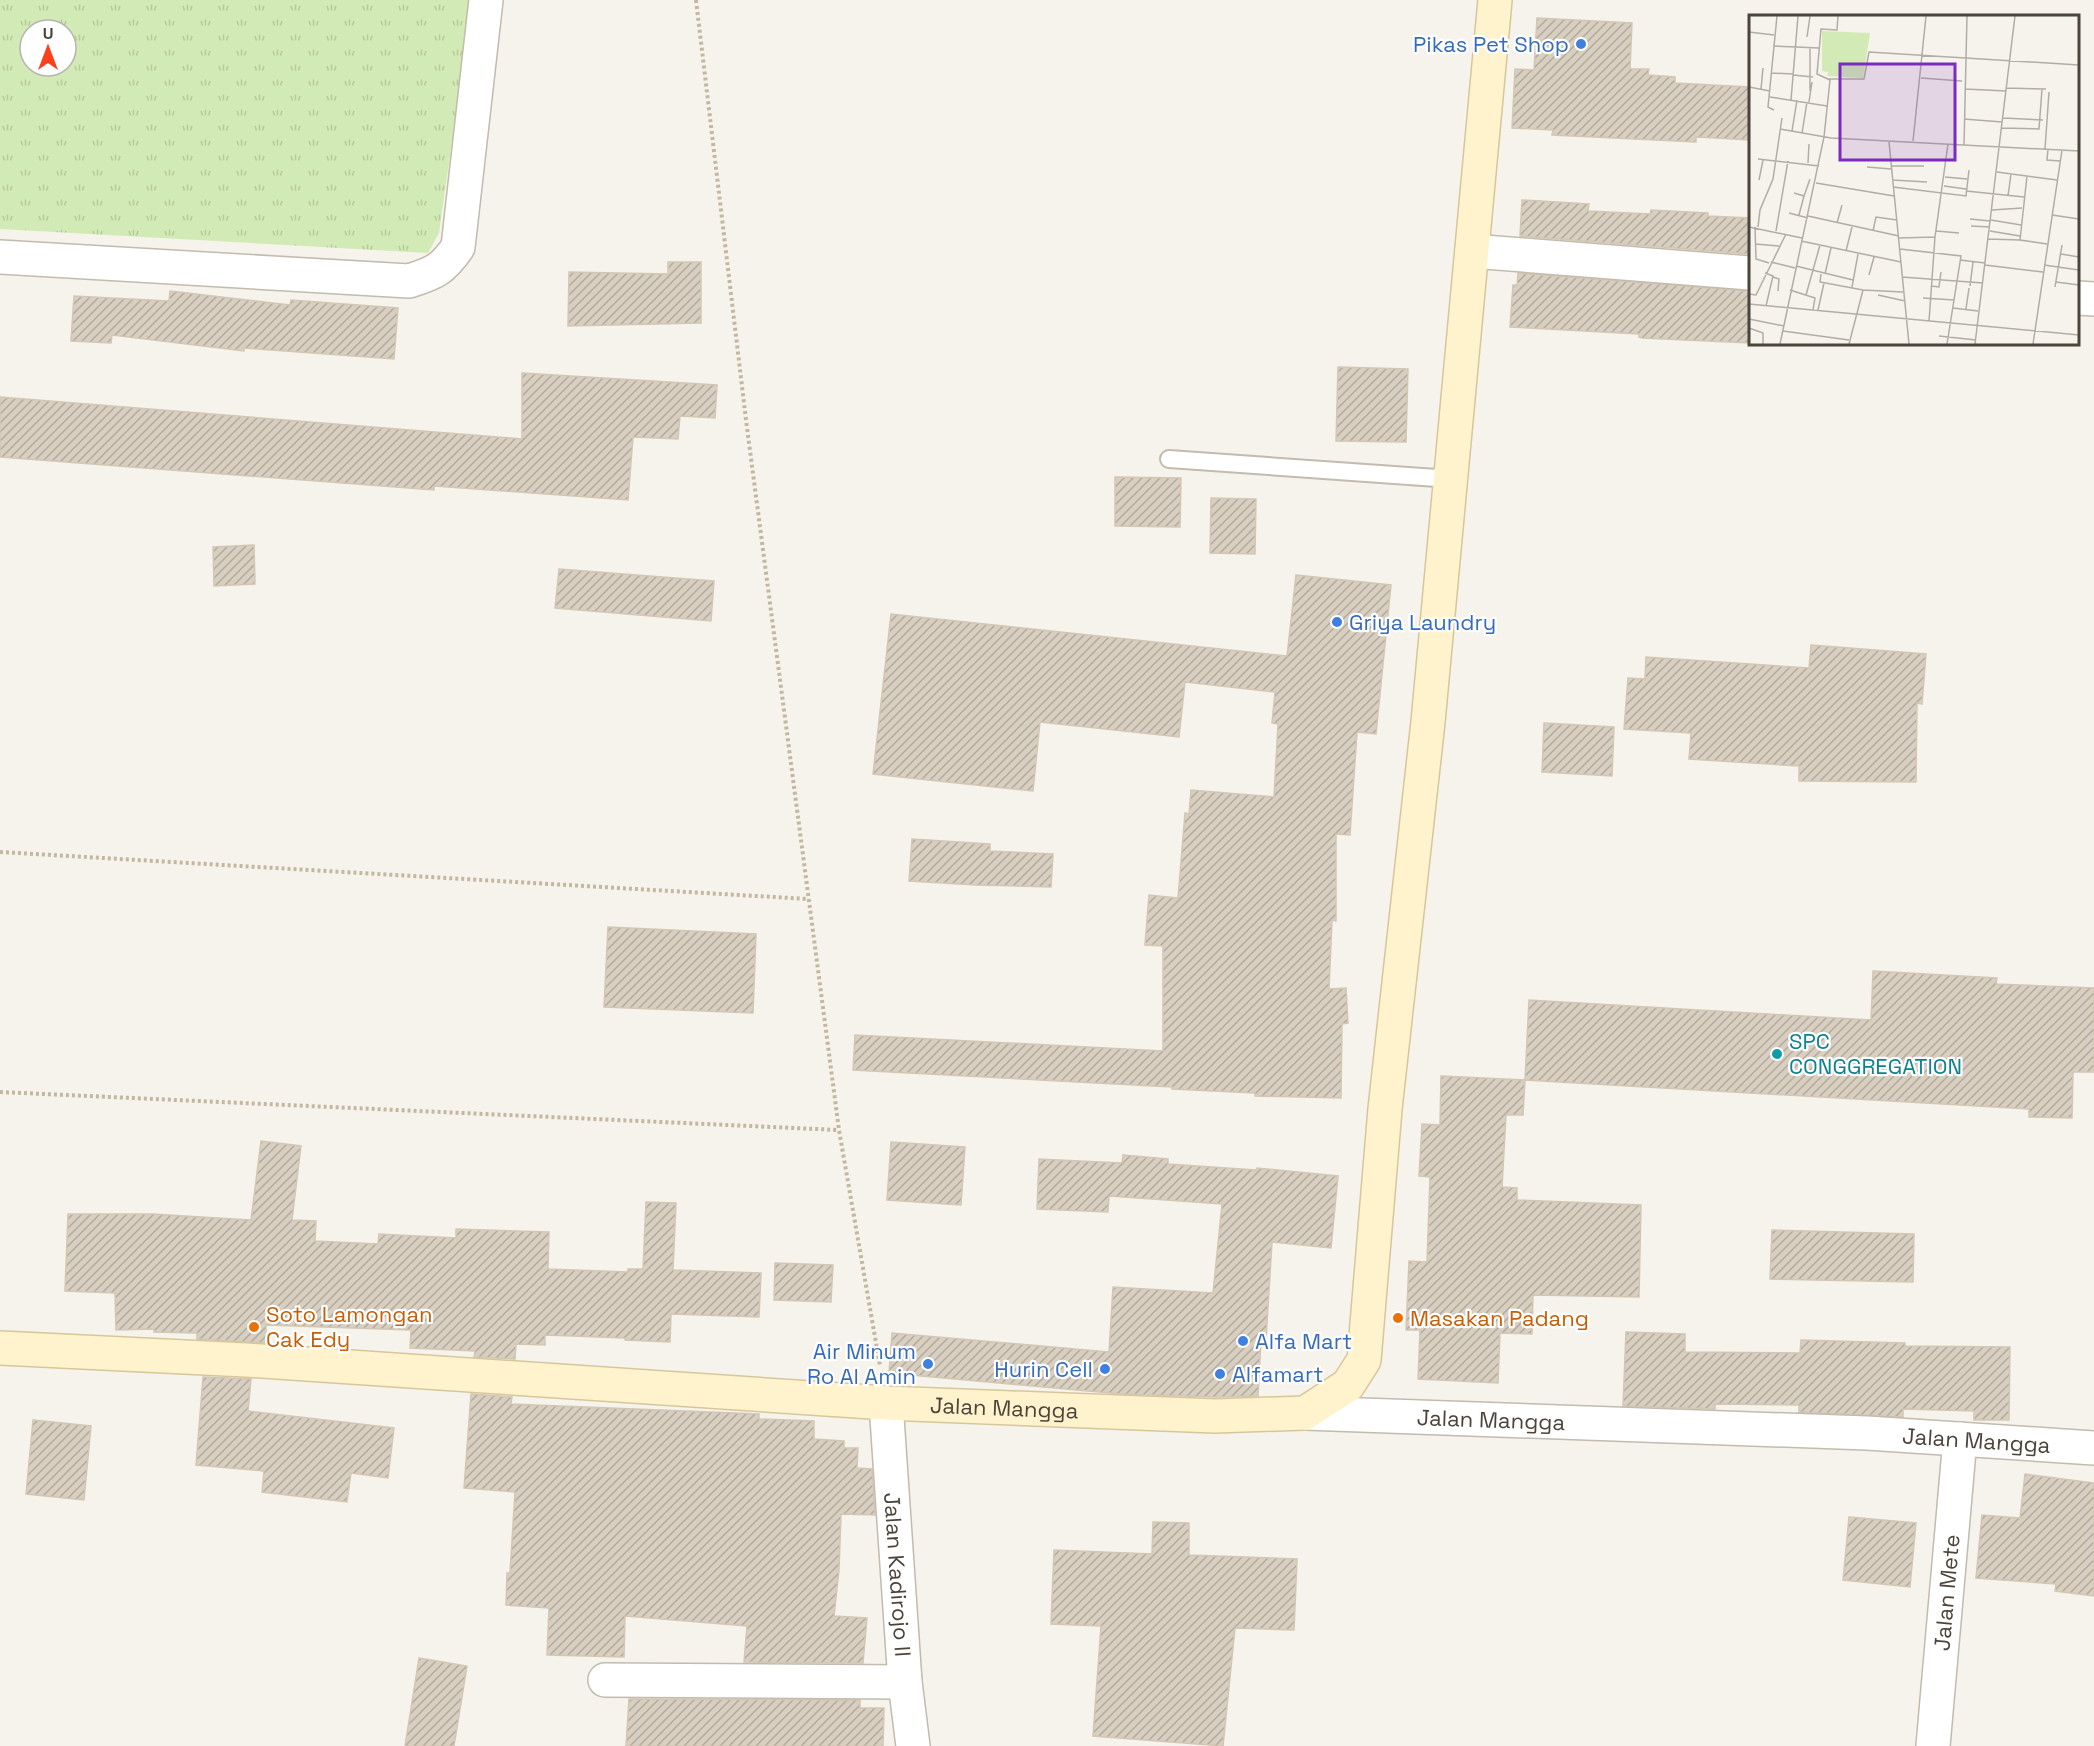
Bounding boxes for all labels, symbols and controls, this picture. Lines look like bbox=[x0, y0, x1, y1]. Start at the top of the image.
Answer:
inset map bbox=[1749, 15, 2079, 345]
north arrow bbox=[18, 18, 78, 78]
text: U bbox=[43, 23, 53, 44]
place label: Pikas Pet Shop bbox=[1413, 30, 1569, 58]
marker: Pikas Pet Shop bbox=[1574, 37, 1588, 51]
place label: Griya Laundry bbox=[1349, 608, 1496, 636]
marker: Griya Laundry bbox=[1330, 615, 1344, 629]
place label: SPC CONGGREGATION bbox=[1789, 1027, 1962, 1080]
marker: SPC CONGGREGATION bbox=[1770, 1047, 1784, 1061]
place label: Soto Lamongan Cak Edy bbox=[266, 1300, 433, 1353]
place label: Masakan Padang bbox=[1410, 1304, 1589, 1332]
marker: Masakan Padang bbox=[1391, 1311, 1405, 1325]
marker: Soto Lamongan Cak Edy bbox=[247, 1320, 261, 1334]
place label: Alfa Mart bbox=[1255, 1327, 1352, 1355]
marker: Alfa Mart bbox=[1236, 1334, 1250, 1348]
place label: Air Minum Ro Al Amin bbox=[807, 1337, 916, 1390]
place label: Hurin Cell bbox=[994, 1355, 1093, 1383]
marker: Air Minum Ro Al Amin bbox=[921, 1357, 935, 1371]
place label: Alfamart bbox=[1232, 1360, 1323, 1388]
marker: Hurin Cell bbox=[1098, 1362, 1112, 1376]
marker: Alfamart bbox=[1213, 1367, 1227, 1381]
street label: Jalan Mangga bbox=[929, 1391, 1079, 1425]
street label: Jalan Mangga bbox=[1416, 1403, 1566, 1436]
street label: Jalan Mangga bbox=[1901, 1421, 2052, 1459]
street label: Jalan Kadirojo II bbox=[878, 1491, 917, 1658]
street label: Jalan Mete bbox=[1927, 1533, 1966, 1652]

